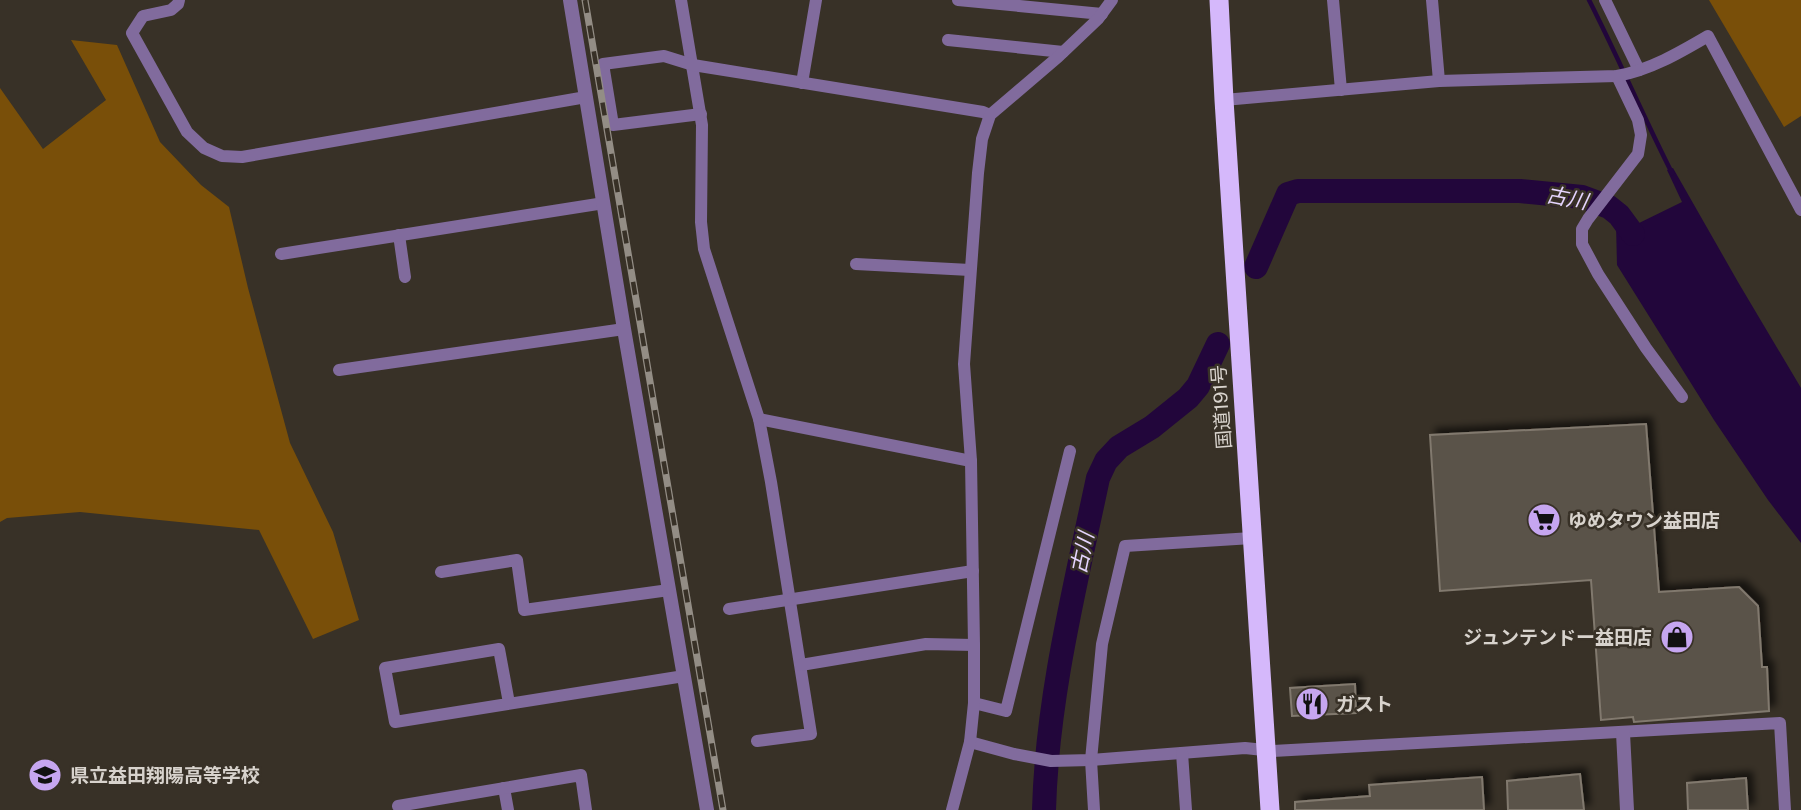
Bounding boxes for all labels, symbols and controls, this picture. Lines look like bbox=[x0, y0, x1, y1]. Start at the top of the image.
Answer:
water label: 古川 bbox=[1544, 182, 1592, 215]
street label: 国道191号 bbox=[1207, 364, 1235, 450]
supermarket icon: ゆめタウン益田店 bbox=[1525, 501, 1563, 539]
place label: ゆめタウン益田店 bbox=[1568, 509, 1720, 531]
water label: 古川 bbox=[1065, 528, 1099, 576]
shop icon: ジュンテンドー益田店 bbox=[1658, 618, 1696, 656]
place label: ジュンテンドー益田店 bbox=[1463, 626, 1652, 648]
restaurant icon: ガスト bbox=[1293, 685, 1331, 723]
place label: ガスト bbox=[1336, 693, 1393, 715]
school or university icon: 県立益田翔陽高等学校 bbox=[26, 756, 64, 794]
place label: 県立益田翔陽高等学校 bbox=[70, 764, 260, 786]

